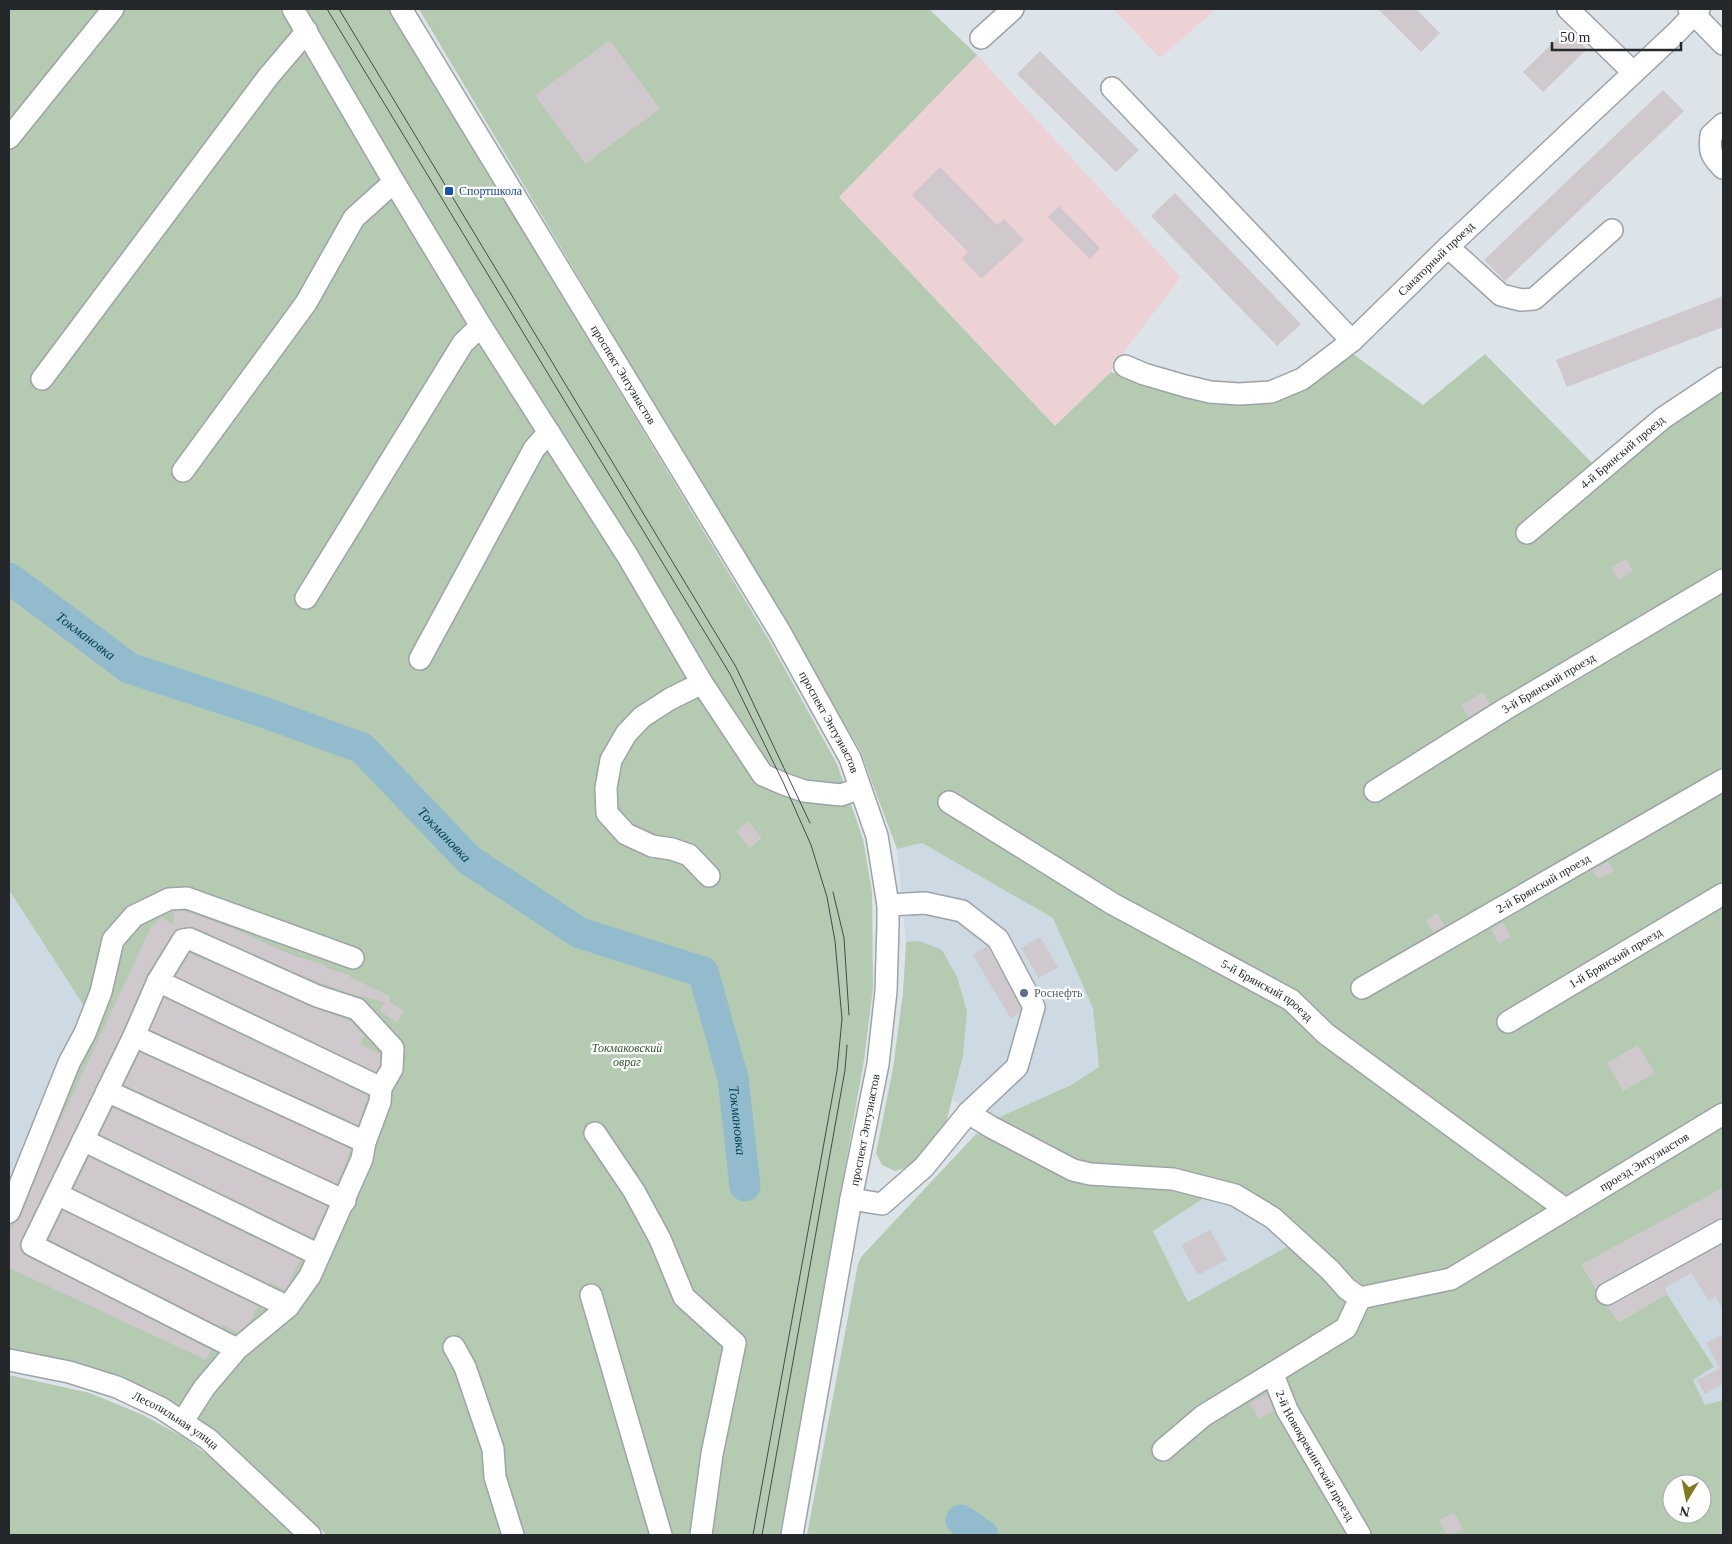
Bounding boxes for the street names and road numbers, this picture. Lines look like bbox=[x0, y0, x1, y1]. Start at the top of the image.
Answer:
street label: Санаторный проезд bbox=[1395, 219, 1477, 299]
street label: проспект Энтузиастов bbox=[588, 322, 659, 427]
street label: 4-й Брянский проезд bbox=[1577, 413, 1667, 492]
street label: 3-й Брянский проезд bbox=[1499, 650, 1598, 717]
street label: проспект Энтузиастов bbox=[796, 669, 862, 775]
street label: 2-й Брянский проезд bbox=[1494, 851, 1593, 916]
street label: 1-й Брянский проезд bbox=[1566, 925, 1665, 991]
street label: 5-й Брянский проезд bbox=[1219, 957, 1316, 1024]
street label: проспект Энтузиастов bbox=[847, 1073, 883, 1187]
street label: проезд Энтузиастов bbox=[1597, 1129, 1692, 1194]
street label: Лесопильная улица bbox=[130, 1388, 222, 1453]
street label: 2-й Новокрекингский проезд bbox=[1273, 1388, 1357, 1524]

